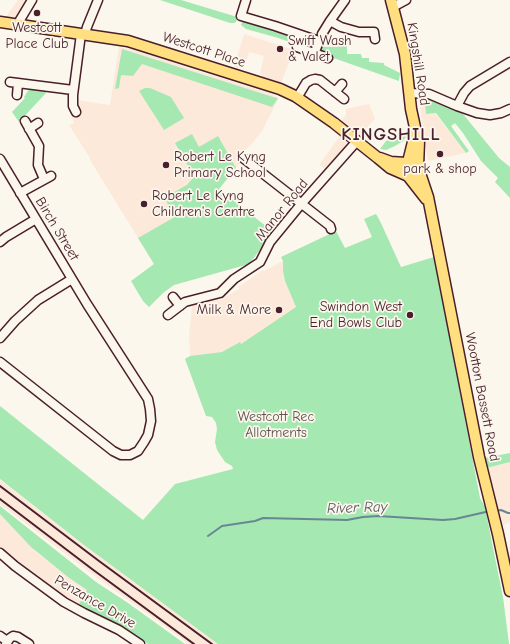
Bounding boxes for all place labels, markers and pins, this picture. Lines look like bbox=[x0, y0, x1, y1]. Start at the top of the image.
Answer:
marker: Westcott Place Club bbox=[32, 8, 42, 18]
place label: Westcott Place Club bbox=[6, 20, 68, 52]
place label: Swift Wash & Valet bbox=[288, 33, 352, 66]
marker: Swift Wash & Valet bbox=[275, 44, 285, 54]
place label: Robert Le Kyng Primary School bbox=[174, 149, 266, 182]
marker: park & shop bbox=[435, 149, 445, 159]
marker: Robert Le Kyng Primary School bbox=[161, 160, 171, 170]
place label: park & shop bbox=[403, 161, 477, 177]
place label: Robert Le Kyng Children's Centre bbox=[152, 188, 255, 220]
marker: Robert Le Kyng Children's Centre bbox=[139, 199, 149, 209]
place label: Swindon West End Bowls Club bbox=[310, 299, 402, 332]
place label: Milk & More bbox=[196, 302, 271, 318]
marker: Milk & More bbox=[274, 305, 284, 315]
marker: Swindon West End Bowls Club bbox=[405, 310, 415, 320]

